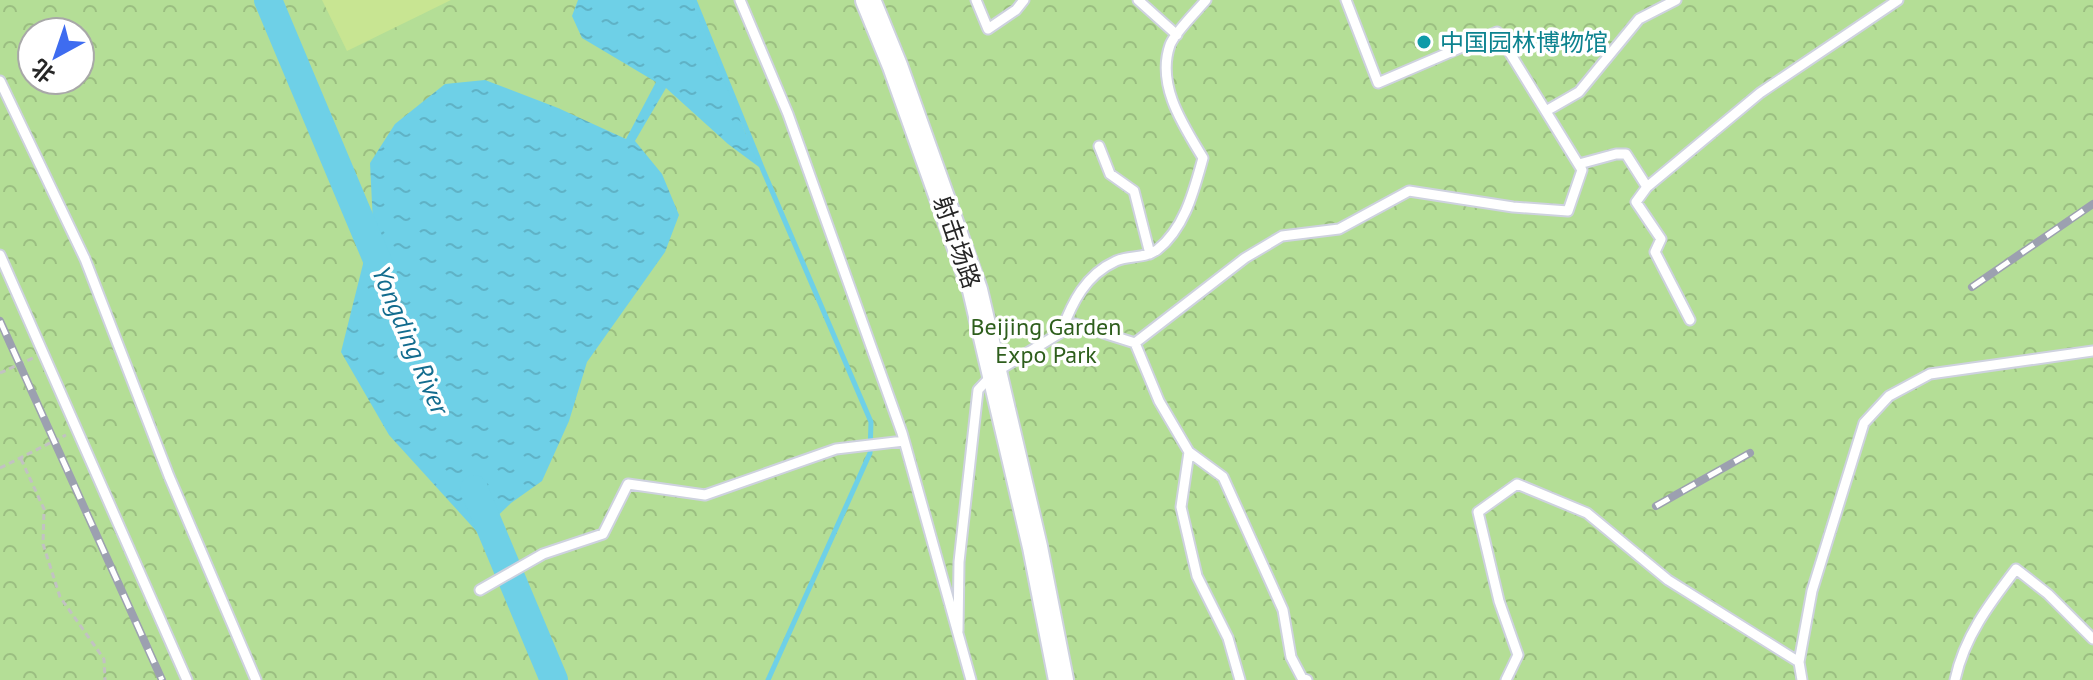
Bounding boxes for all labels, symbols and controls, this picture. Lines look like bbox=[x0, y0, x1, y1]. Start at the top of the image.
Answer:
north arrow bbox=[16, 16, 96, 96]
place label: 中国园林博物馆 bbox=[1440, 27, 1608, 58]
marker: 中国园林博物馆 bbox=[1415, 33, 1433, 51]
text: 北 bbox=[26, 54, 61, 89]
street label: 射击场路 bbox=[927, 192, 987, 292]
water label: Yongding River bbox=[365, 261, 458, 421]
park label: Beijing Garden Expo Park bbox=[971, 311, 1121, 370]

